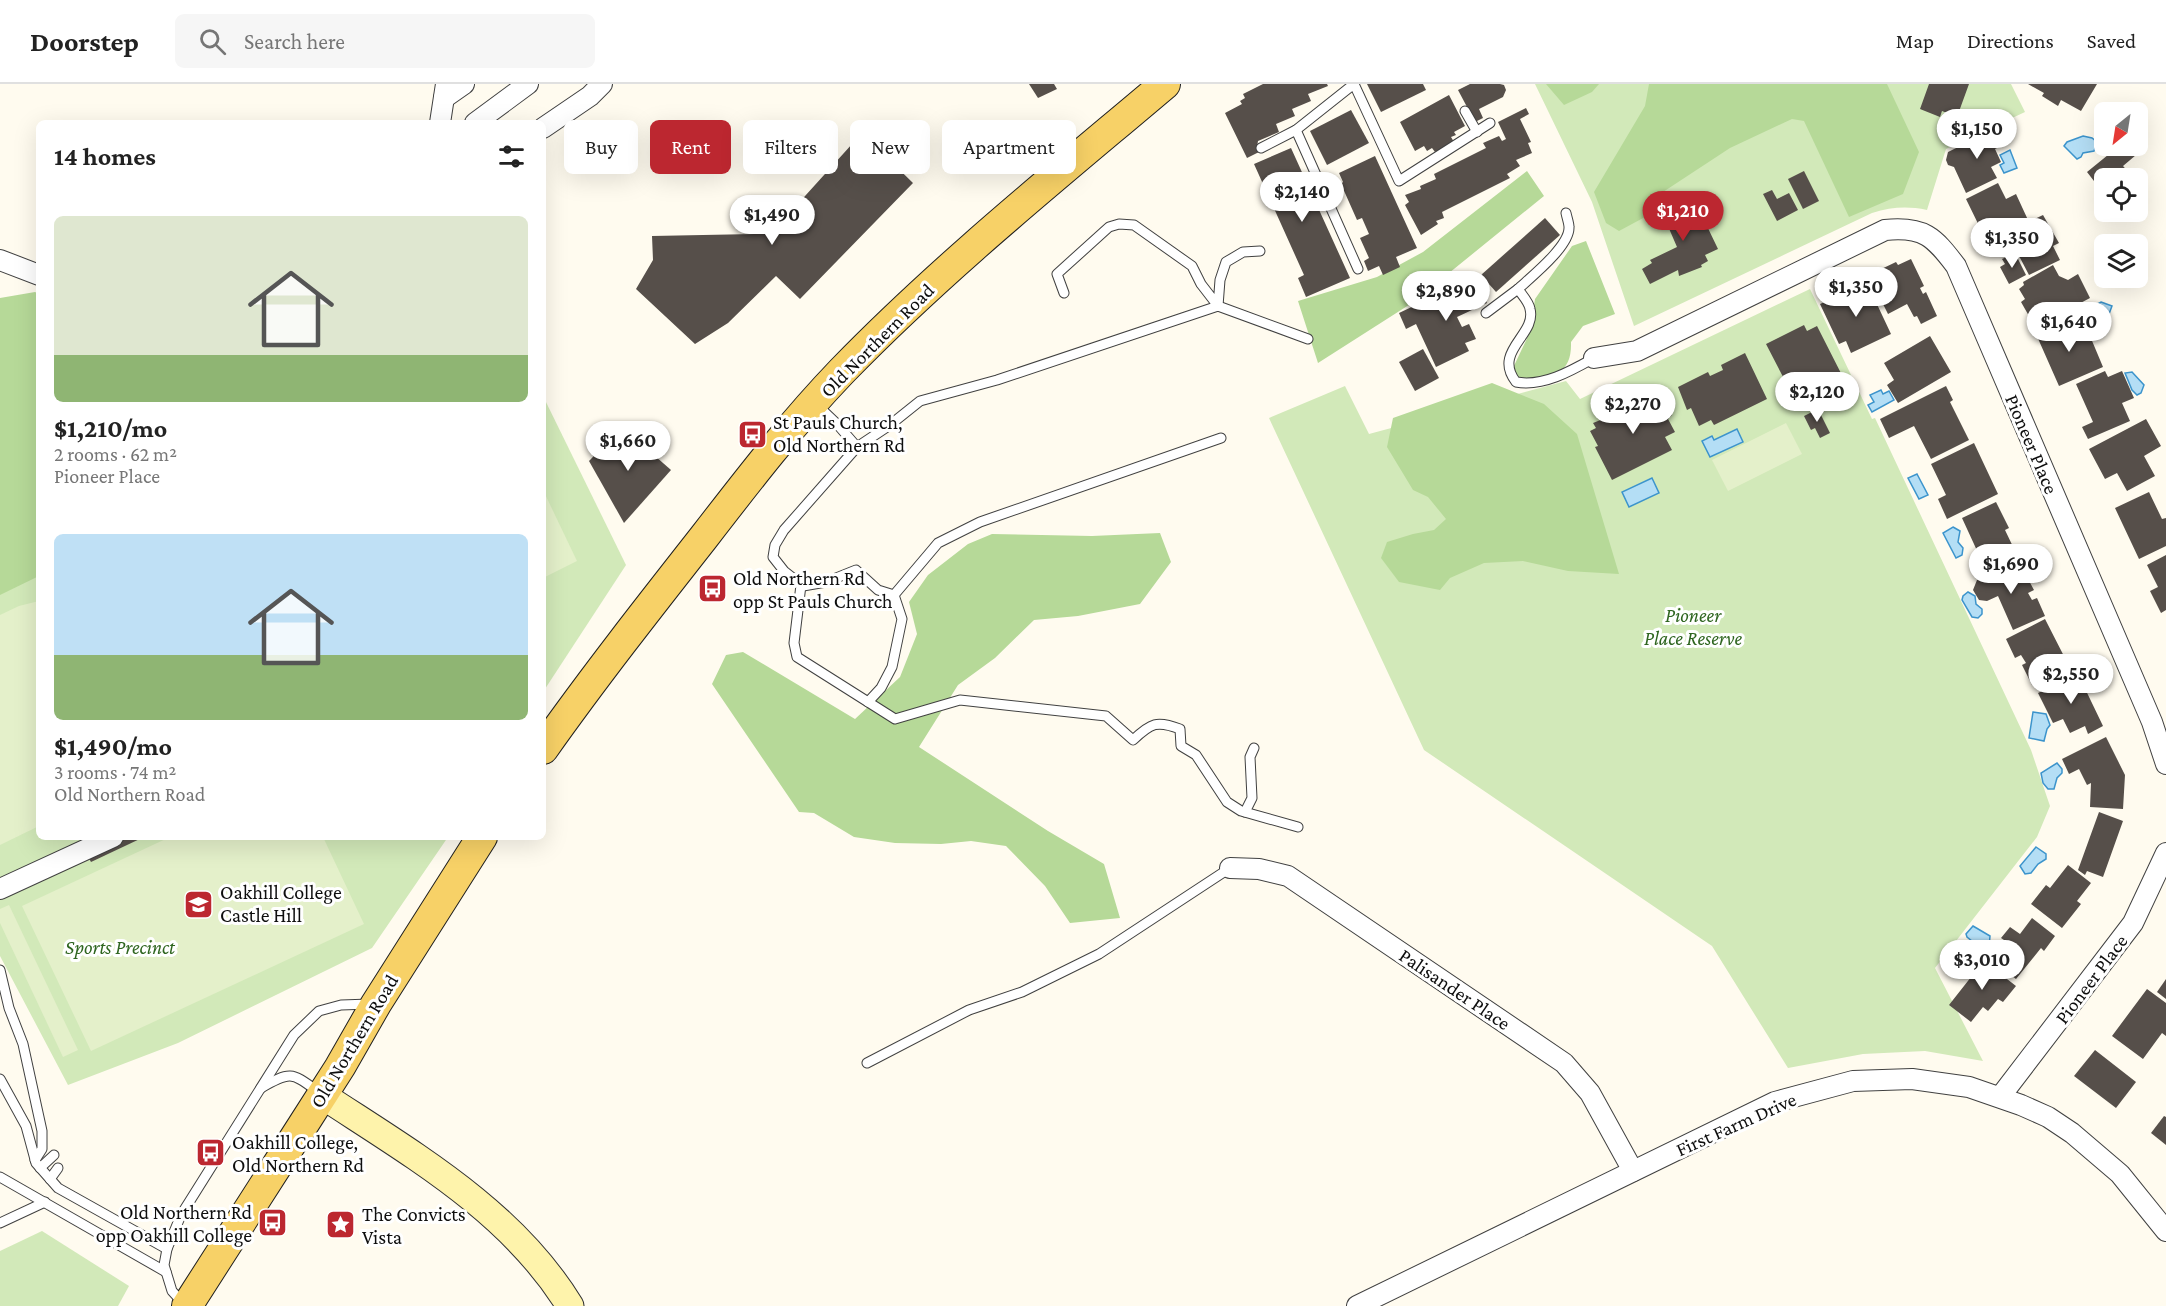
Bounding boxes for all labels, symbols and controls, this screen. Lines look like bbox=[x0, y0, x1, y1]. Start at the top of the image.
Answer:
search box bbox=[175, 14, 595, 68]
icon: search bbox=[196, 25, 229, 58]
text: Doorstep bbox=[30, 26, 139, 57]
text: Search here bbox=[244, 29, 345, 54]
text: Map bbox=[1896, 29, 1934, 53]
text: Directions bbox=[1967, 29, 2054, 53]
text: Saved bbox=[2087, 29, 2136, 53]
north arrow bbox=[2094, 102, 2148, 156]
map controls bbox=[2094, 102, 2148, 288]
pin: $1,150 bbox=[1928, 109, 2026, 160]
text: $1,150 bbox=[1951, 117, 2003, 139]
chip: Buy bbox=[564, 120, 638, 174]
chip: Rent bbox=[650, 120, 731, 174]
chip: Filters bbox=[743, 120, 838, 174]
chip: New bbox=[850, 120, 930, 174]
chip: Apartment bbox=[942, 120, 1076, 174]
icon: filters bbox=[495, 140, 528, 173]
text: 14 homes bbox=[54, 142, 156, 171]
button: locate bbox=[2094, 168, 2148, 222]
pin: $2,140 bbox=[1253, 172, 1351, 223]
text: $2,140 bbox=[1274, 180, 1330, 202]
pin: $1,210 bbox=[1634, 191, 1732, 242]
pin: $1,490 bbox=[723, 195, 821, 246]
text: $1,210 bbox=[1657, 199, 1709, 221]
text: $1,490 bbox=[744, 203, 800, 225]
pin: $1,350 bbox=[1963, 218, 2061, 269]
text: $1,350 bbox=[1985, 226, 2039, 248]
button: layers bbox=[2094, 234, 2148, 288]
icon: home bbox=[237, 255, 345, 363]
pin: $1,350 bbox=[1807, 267, 1905, 318]
pin: $2,890 bbox=[1397, 271, 1495, 322]
text: $1,350 bbox=[1829, 275, 1883, 297]
street label: Old Northern Road bbox=[816, 278, 939, 401]
text: $2,890 bbox=[1416, 279, 1476, 301]
pin: $1,640 bbox=[2020, 302, 2118, 353]
text: $1,640 bbox=[2041, 310, 2097, 332]
pin: $2,120 bbox=[1768, 372, 1866, 423]
text: $2,120 bbox=[1789, 380, 1845, 402]
pin: $2,270 bbox=[1584, 384, 1682, 435]
street label: Pioneer Place bbox=[2001, 391, 2063, 497]
text: $2,270 bbox=[1604, 392, 1662, 414]
place label: St Pauls Church, Old Northern Rd bbox=[773, 411, 906, 456]
text: $1,210/mo bbox=[54, 414, 167, 443]
bus stop icon: St Pauls Church, Old Northern Rd bbox=[736, 418, 768, 450]
pin: $1,660 bbox=[579, 421, 677, 472]
text: $1,660 bbox=[600, 429, 656, 451]
text: 2 rooms · 62 m² bbox=[54, 443, 177, 465]
text: Pioneer Place bbox=[54, 465, 160, 487]
pin: $1,690 bbox=[1962, 544, 2060, 595]
text: $1,690 bbox=[1983, 552, 2039, 574]
place label: Old Northern Rd opp St Pauls Church bbox=[733, 567, 893, 613]
icon: home bbox=[237, 573, 345, 681]
bus stop icon: Old Northern Rd opp St Pauls Church bbox=[696, 573, 728, 605]
park label: Pioneer Place Reserve bbox=[1644, 604, 1743, 649]
pin: $2,550 bbox=[2022, 654, 2120, 705]
text: $2,550 bbox=[2042, 662, 2100, 684]
text: $1,490/mo bbox=[54, 732, 172, 761]
text: 3 rooms · 74 m² bbox=[54, 761, 176, 783]
text: Old Northern Road bbox=[54, 783, 205, 805]
place label: Oakhill College Castle Hill bbox=[220, 881, 342, 926]
school or university icon: Oakhill College Castle Hill bbox=[183, 888, 215, 920]
street label: Pioneer Place bbox=[2050, 930, 2132, 1028]
park label: Sports Precinct bbox=[65, 936, 176, 959]
pin: $3,010 bbox=[1933, 940, 2031, 991]
street label: Palisander Place bbox=[1395, 944, 1515, 1034]
text: $3,010 bbox=[1954, 948, 2010, 970]
street label: Old Northern Road bbox=[306, 970, 403, 1112]
street label: First Farm Drive bbox=[1672, 1088, 1800, 1160]
place label: Oakhill College, Old Northern Rd bbox=[232, 1131, 365, 1176]
bus stop icon: Oakhill College, Old Northern Rd bbox=[195, 1137, 227, 1169]
place label: Old Northern Rd opp Oakhill College bbox=[96, 1201, 252, 1247]
place label: The Convicts Vista bbox=[362, 1203, 466, 1248]
bus stop icon: Old Northern Rd opp Oakhill College bbox=[257, 1207, 289, 1239]
place icon: The Convicts Vista bbox=[325, 1209, 357, 1241]

